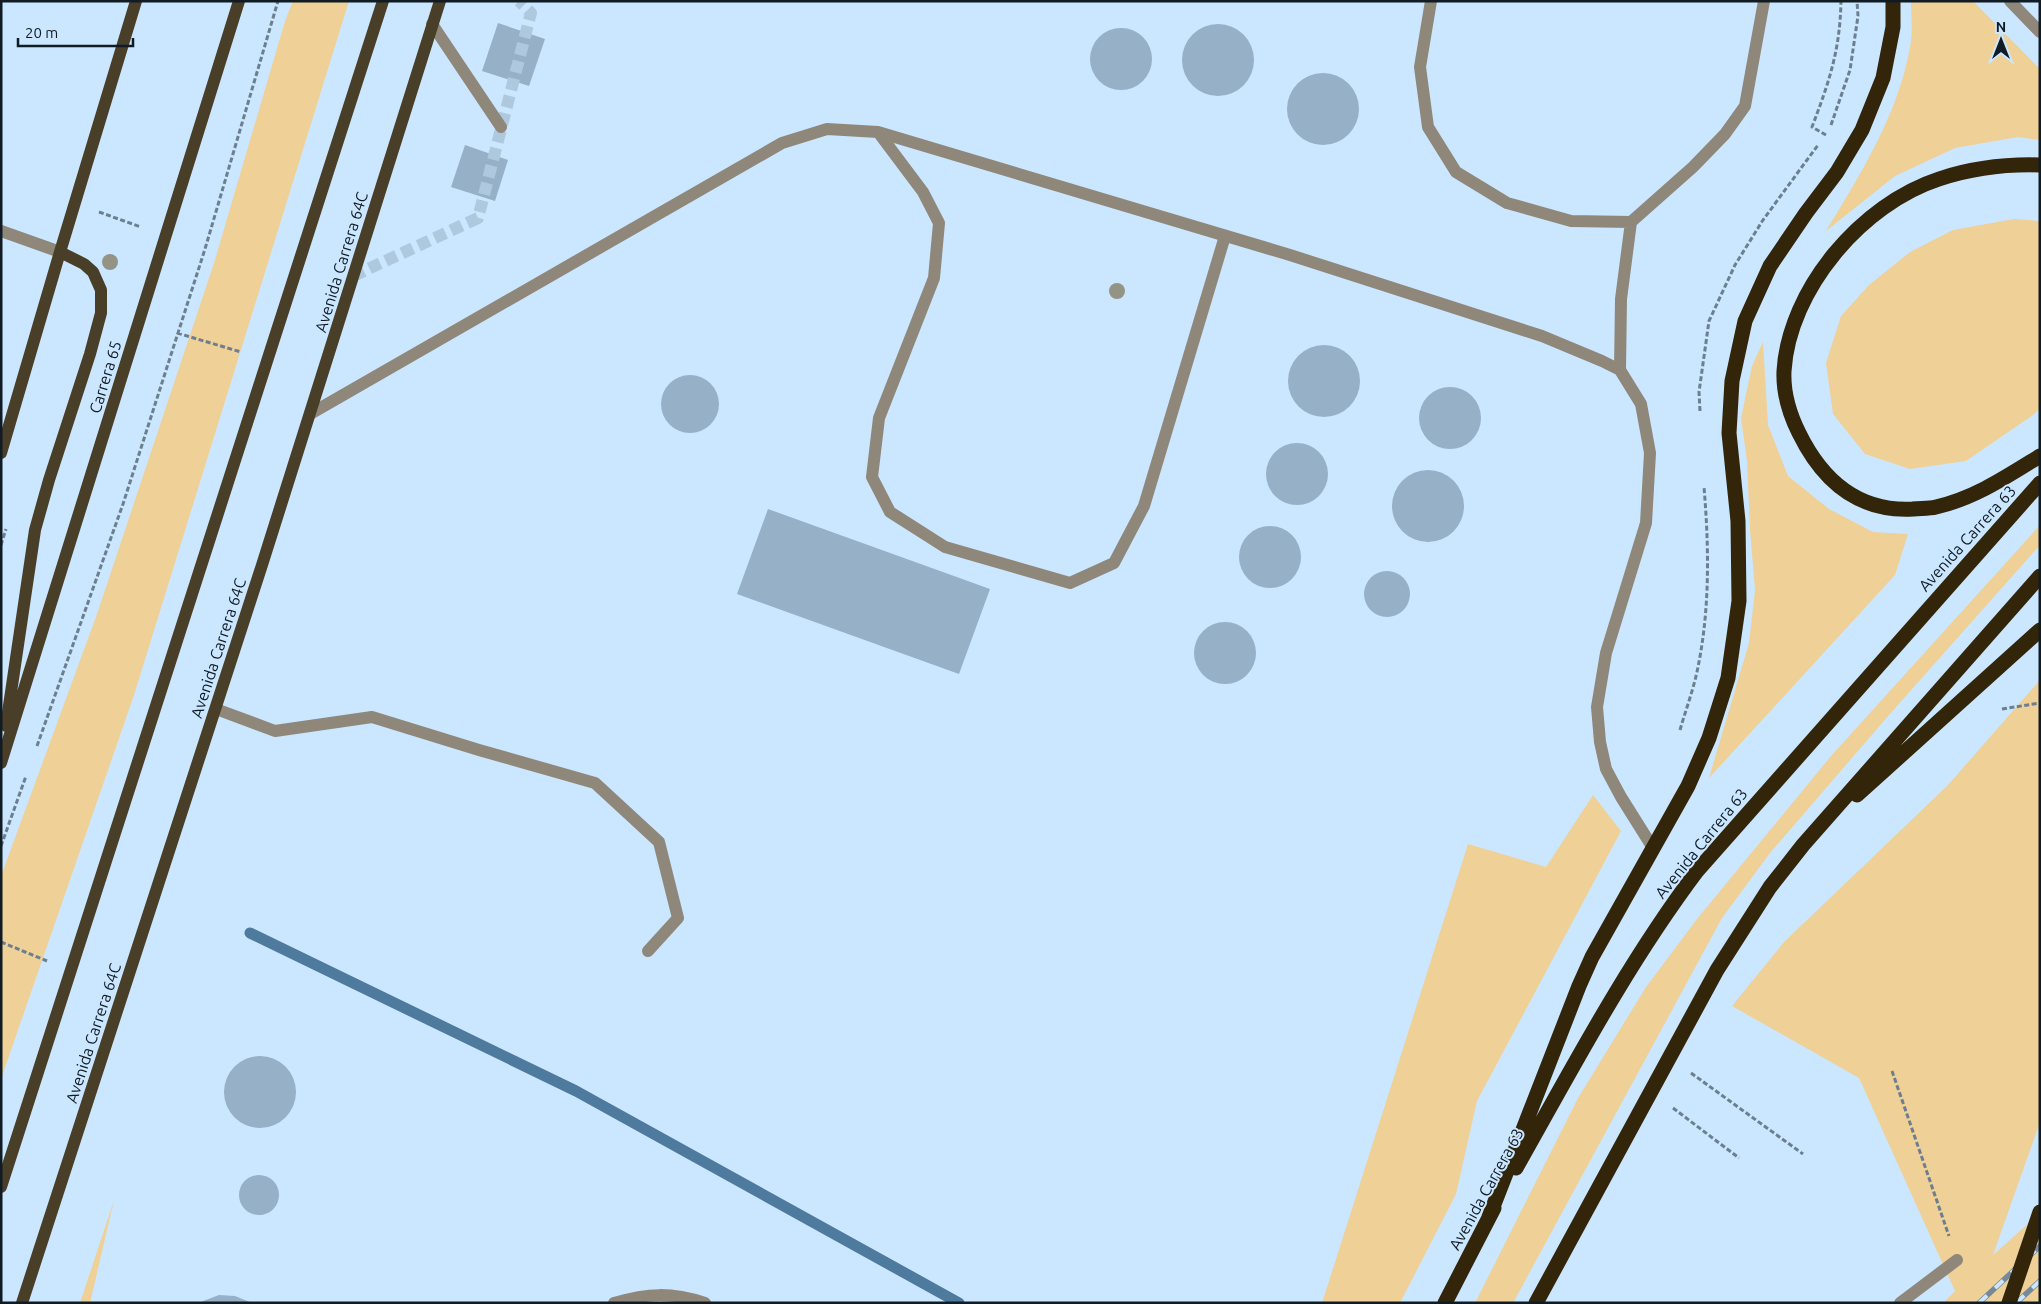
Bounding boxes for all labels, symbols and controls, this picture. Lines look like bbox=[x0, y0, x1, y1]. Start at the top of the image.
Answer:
scale bar bbox=[18, 15, 132, 47]
north arrow bbox=[1976, 15, 2026, 65]
text: N bbox=[1996, 19, 2006, 35]
text: 20 m bbox=[25, 24, 58, 41]
street label: Avenida Carrera 64C bbox=[311, 189, 371, 334]
street label: Carrera 65 bbox=[85, 339, 125, 415]
street label: Avenida Carrera 63 bbox=[1915, 481, 2019, 595]
street label: Avenida Carrera 64C bbox=[187, 576, 249, 720]
street label: Avenida Carrera 63 bbox=[1651, 784, 1751, 902]
street label: Avenida Carrera 64C bbox=[62, 961, 124, 1105]
street label: Avenida Carrera 63 bbox=[1445, 1125, 1527, 1253]

